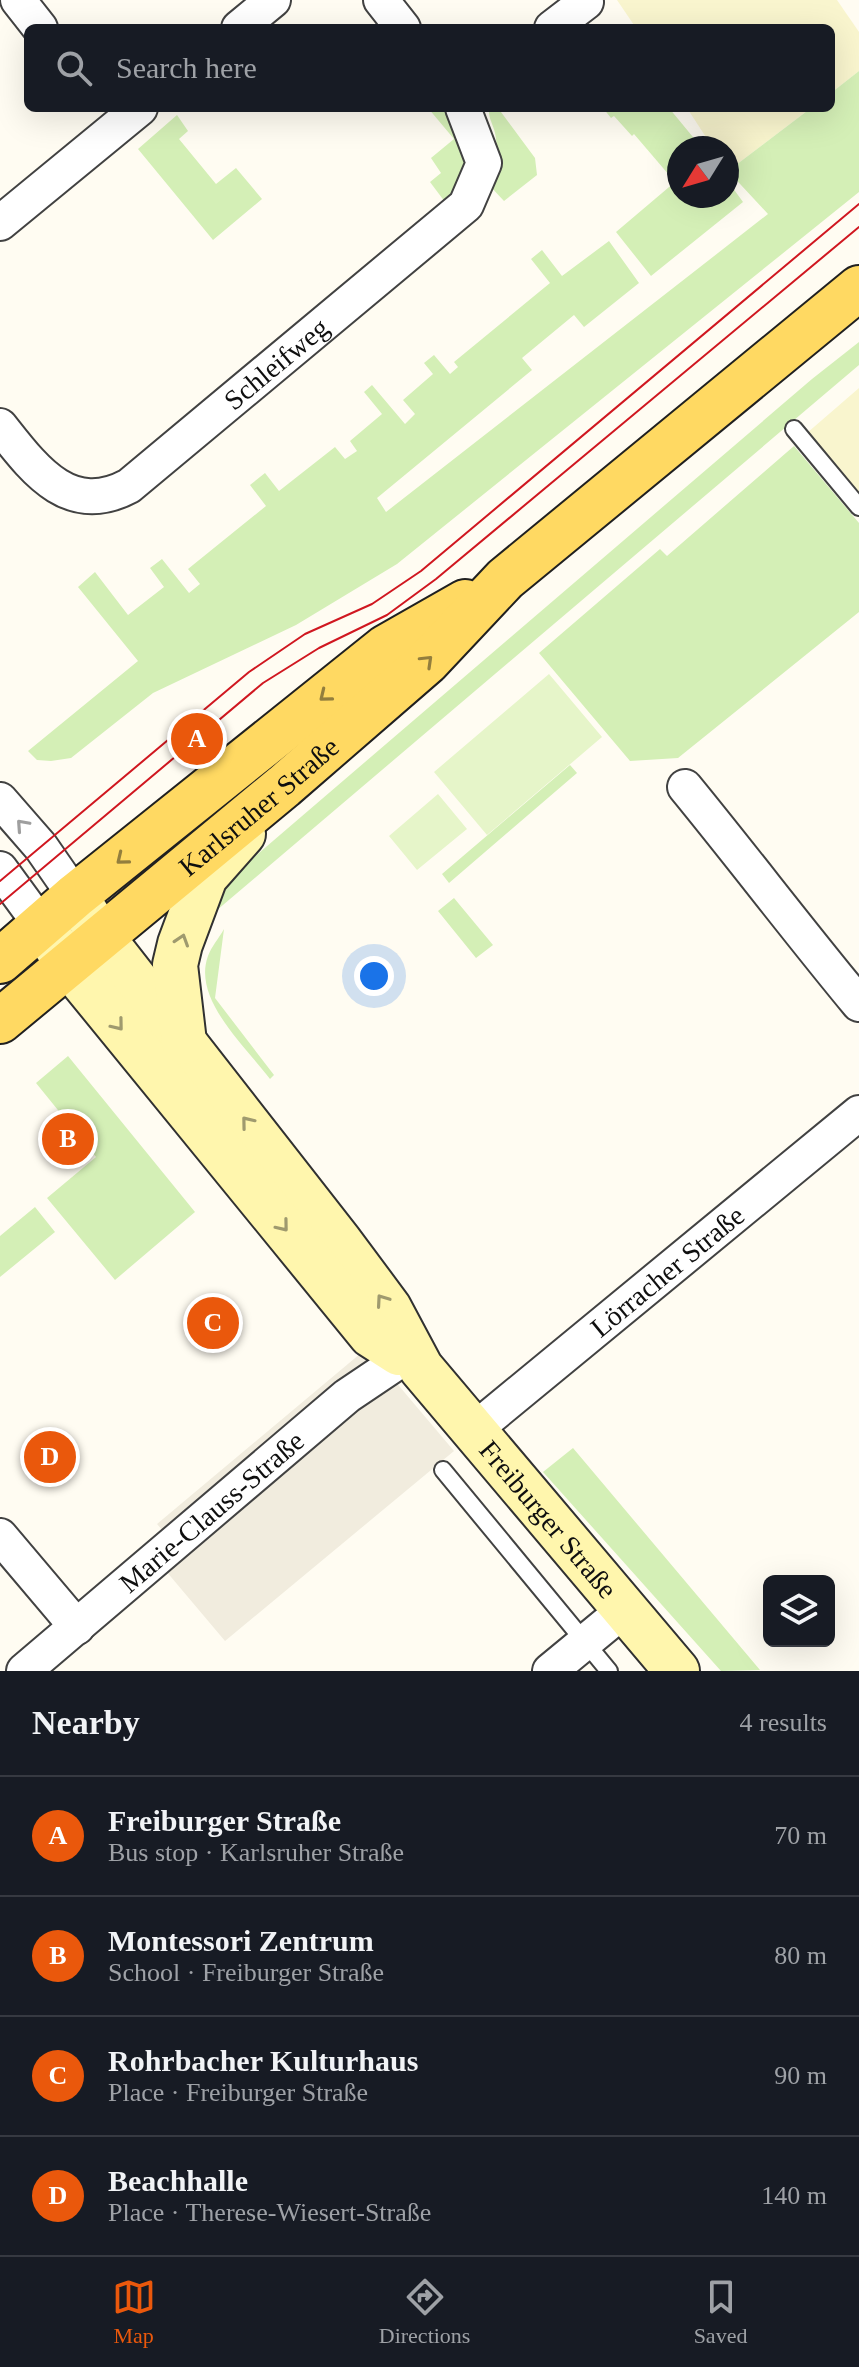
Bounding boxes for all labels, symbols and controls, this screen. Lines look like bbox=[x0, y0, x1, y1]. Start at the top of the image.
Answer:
search box bbox=[24, 24, 835, 112]
icon: search bbox=[52, 46, 96, 90]
text: Search here bbox=[116, 51, 257, 84]
north arrow bbox=[667, 136, 739, 208]
street label: Schleifweg bbox=[218, 312, 335, 416]
one-way arrow bbox=[418, 656, 432, 670]
one-way arrow bbox=[320, 686, 334, 701]
pin: A bbox=[171, 709, 223, 769]
street label: Karlsruher Straße bbox=[173, 731, 345, 882]
one-way arrow bbox=[17, 820, 31, 835]
one-way arrow bbox=[116, 849, 131, 863]
one-way arrow bbox=[173, 934, 189, 948]
your location bbox=[354, 956, 394, 996]
one-way arrow bbox=[108, 1016, 123, 1030]
pin: B bbox=[42, 1109, 94, 1169]
one-way arrow bbox=[242, 1117, 257, 1132]
street label: Lörracher Straße bbox=[585, 1199, 750, 1344]
one-way arrow bbox=[273, 1217, 288, 1231]
pin: C bbox=[187, 1293, 239, 1353]
one-way arrow bbox=[378, 1295, 392, 1309]
street label: Marie-Clauss-Straße bbox=[113, 1425, 310, 1599]
pin: D bbox=[24, 1427, 76, 1487]
street label: Freiburger Straße bbox=[473, 1434, 623, 1604]
map controls bbox=[763, 1575, 835, 1647]
button: layers bbox=[763, 1575, 835, 1647]
text: Nearby bbox=[32, 1704, 140, 1741]
text: 4 results bbox=[740, 1708, 827, 1737]
text: Freiburger Straße bbox=[108, 1804, 341, 1837]
text: A bbox=[49, 1821, 67, 1850]
text: 70 m bbox=[774, 1821, 827, 1850]
text: Bus stop · Karlsruher Straße bbox=[108, 1838, 404, 1867]
text: Montessori Zentrum bbox=[108, 1924, 374, 1957]
text: B bbox=[49, 1941, 67, 1970]
text: 80 m bbox=[774, 1941, 827, 1970]
text: School · Freiburger Straße bbox=[108, 1958, 384, 1987]
text: Rohrbacher Kulturhaus bbox=[108, 2044, 418, 2077]
text: C bbox=[49, 2061, 67, 2090]
text: 90 m bbox=[774, 2061, 827, 2090]
text: Place · Freiburger Straße bbox=[108, 2078, 368, 2107]
text: Beachhalle bbox=[108, 2164, 248, 2197]
text: D bbox=[49, 2181, 67, 2210]
text: 140 m bbox=[761, 2181, 827, 2210]
text: Place · Therese-Wiesert-Straße bbox=[108, 2198, 431, 2227]
tab: Map bbox=[112, 2275, 156, 2349]
tab: Directions bbox=[379, 2275, 470, 2349]
tab: Saved bbox=[694, 2275, 747, 2349]

